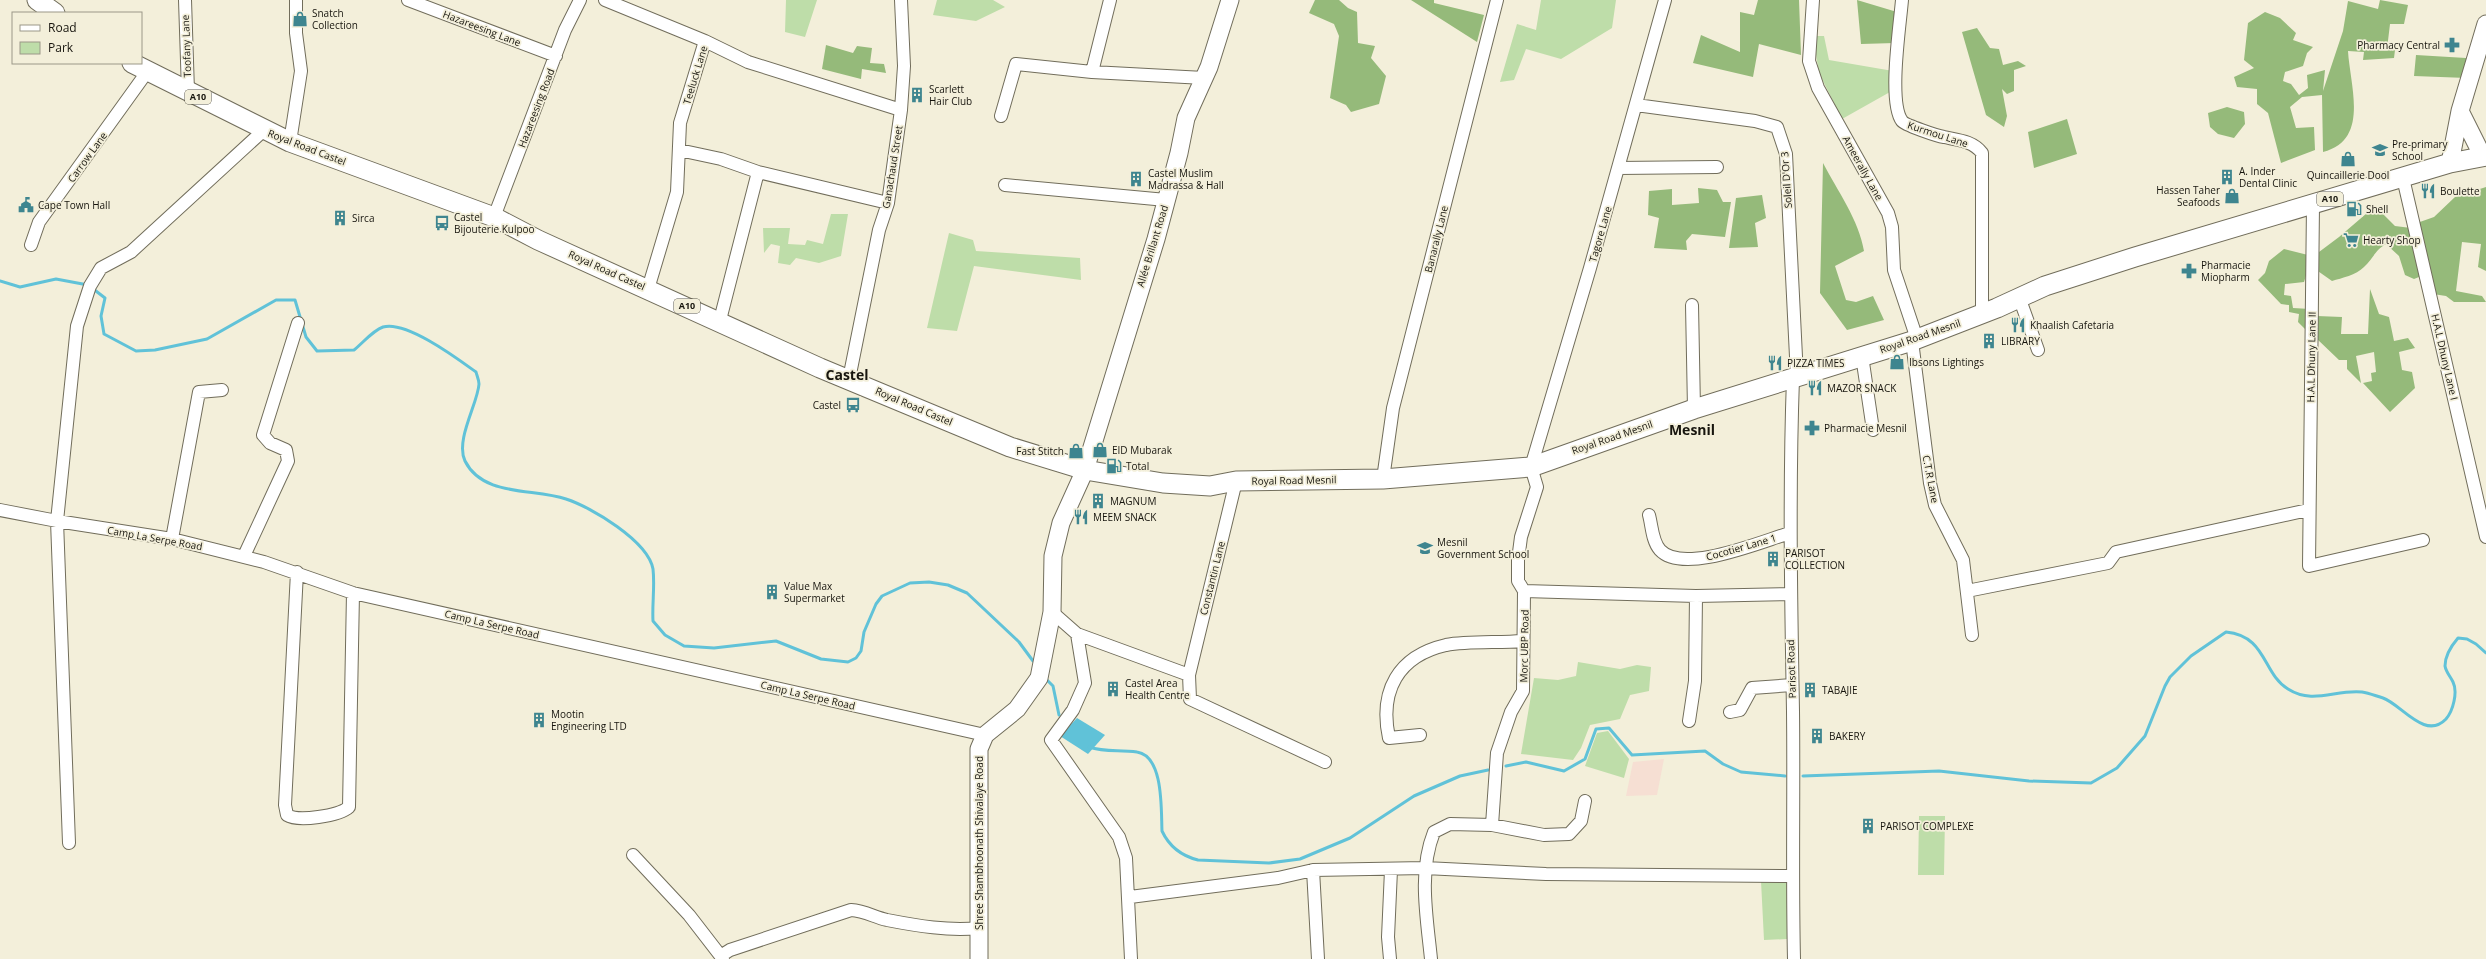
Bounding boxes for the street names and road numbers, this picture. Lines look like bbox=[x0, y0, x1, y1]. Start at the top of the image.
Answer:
street label: Hazareesing Lane bbox=[441, 7, 523, 49]
street label: Toofany Lane bbox=[178, 14, 194, 78]
street label: Teeluck Lane bbox=[679, 44, 711, 106]
street label: Hazareesing Road bbox=[514, 66, 558, 150]
road number: A10 bbox=[185, 90, 211, 104]
street label: Kurmou Lane bbox=[1906, 118, 1970, 150]
street label: Ganachaud Street bbox=[879, 124, 906, 209]
street label: Royal Road Castel bbox=[266, 126, 348, 168]
street label: Carrow Lane bbox=[64, 129, 110, 185]
street label: Ameerally Lane bbox=[1840, 133, 1887, 203]
street label: Soleil D'Or 3 bbox=[1777, 151, 1795, 209]
road number: A10 bbox=[2317, 192, 2343, 206]
street label: Allée Brillant Road bbox=[1133, 203, 1171, 289]
street label: Banarally Lane bbox=[1421, 204, 1451, 274]
street label: Tagore Lane bbox=[1585, 204, 1615, 263]
street label: Royal Road Castel bbox=[566, 247, 648, 293]
road number: A10 bbox=[674, 299, 700, 313]
street label: H.A.L Dhuny Lane II bbox=[2303, 312, 2319, 402]
street label: H.A.L Dhuny Lane I bbox=[2428, 313, 2462, 401]
street label: Royal Road Mesnil bbox=[1878, 316, 1962, 356]
street label: Royal Road Castel bbox=[873, 383, 955, 429]
street label: Royal Road Mesnil bbox=[1570, 417, 1654, 457]
street label: C.T.R Lane bbox=[1920, 454, 1943, 504]
street label: Royal Road Mesnil bbox=[1251, 472, 1337, 488]
street label: Camp La Serpe Road bbox=[106, 523, 204, 553]
street label: Cocotier Lane 1 bbox=[1704, 530, 1778, 564]
street label: Constantin Lane bbox=[1196, 539, 1228, 616]
street label: Camp La Serpe Road bbox=[443, 606, 541, 642]
street label: Morc UBP Road bbox=[1516, 610, 1532, 682]
street label: Parisot Road bbox=[1783, 639, 1799, 699]
street label: Camp La Serpe Road bbox=[759, 677, 857, 713]
street label: Shree Shambhoonath Shivalaye Road bbox=[972, 756, 986, 930]

